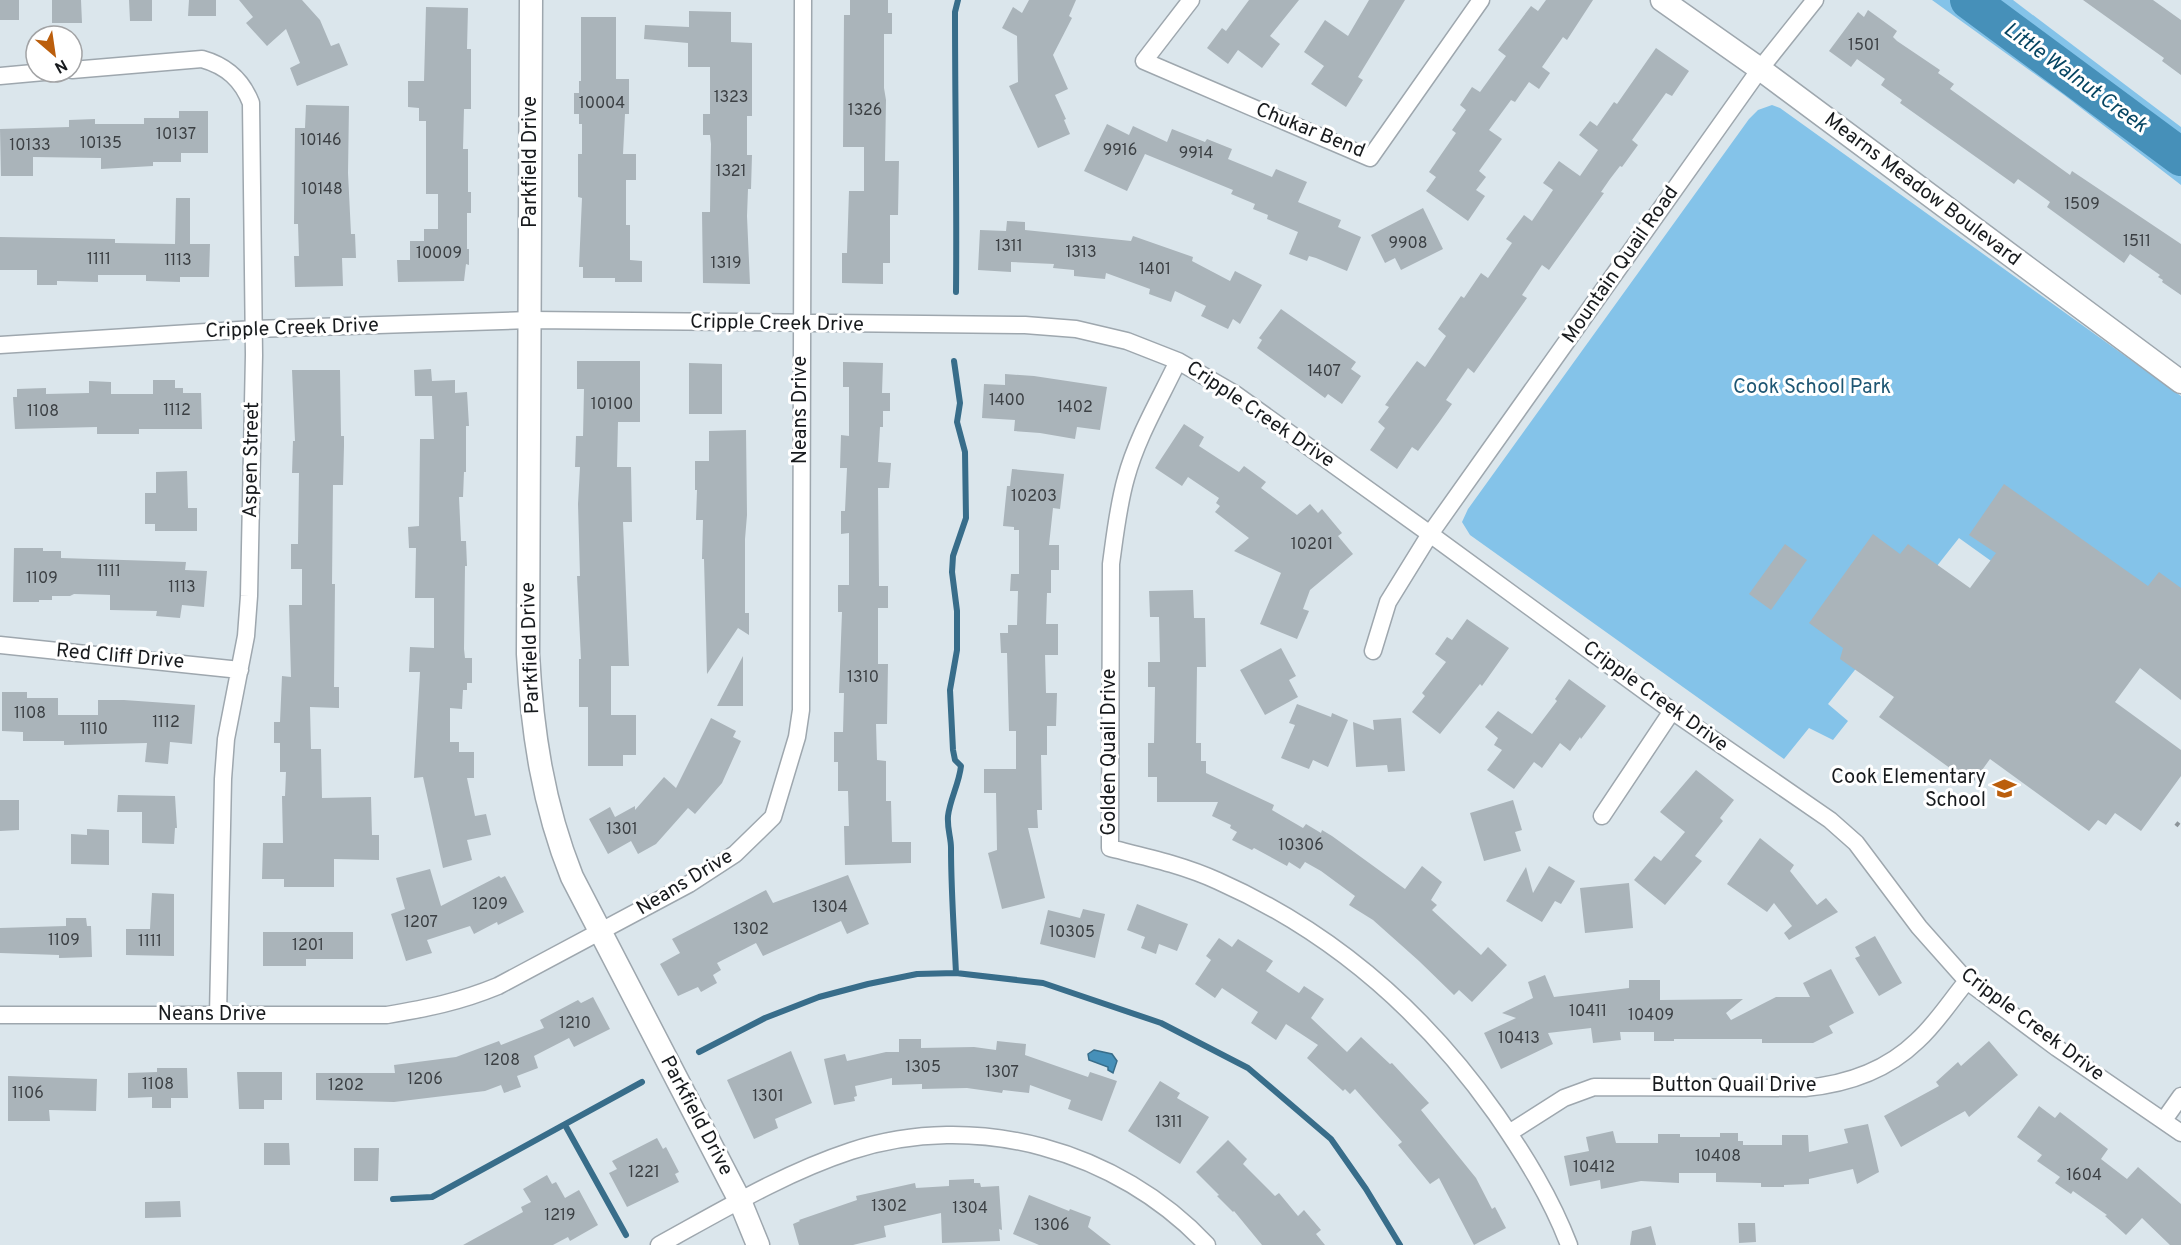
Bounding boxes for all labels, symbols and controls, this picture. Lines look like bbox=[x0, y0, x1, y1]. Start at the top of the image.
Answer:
water label: Little Walnut Creek bbox=[1998, 17, 2153, 140]
north arrow bbox=[24, 24, 84, 84]
house number: 1501 bbox=[1848, 36, 1880, 56]
text: N bbox=[50, 54, 70, 77]
house number: 1323 bbox=[714, 88, 748, 108]
house number: 10004 bbox=[579, 94, 625, 114]
street label: Parkfield Drive bbox=[518, 96, 544, 228]
street label: Chukar Bend bbox=[1251, 97, 1369, 165]
house number: 1326 bbox=[848, 101, 882, 121]
street label: Mearns Meadow Boulevard bbox=[1818, 107, 2026, 273]
house number: 10137 bbox=[156, 125, 196, 145]
house number: 10146 bbox=[300, 131, 342, 151]
house number: 10135 bbox=[80, 134, 122, 154]
house number: 10133 bbox=[9, 136, 51, 156]
house number: 9916 bbox=[1103, 141, 1137, 161]
house number: 9914 bbox=[1179, 144, 1213, 164]
house number: 1321 bbox=[715, 162, 747, 182]
house number: 10148 bbox=[301, 180, 343, 200]
street label: Mountain Quail Road bbox=[1557, 181, 1685, 349]
house number: 1509 bbox=[2064, 195, 2100, 215]
house number: 1511 bbox=[2123, 232, 2151, 252]
house number: 9908 bbox=[1388, 234, 1428, 254]
house number: 1311 bbox=[995, 237, 1023, 257]
house number: 1313 bbox=[1065, 243, 1097, 263]
house number: 10009 bbox=[416, 244, 462, 264]
house number: 1111 bbox=[87, 250, 111, 270]
house number: 1113 bbox=[164, 251, 192, 271]
house number: 1319 bbox=[710, 254, 742, 274]
house number: 1401 bbox=[1139, 260, 1171, 280]
street label: Cripple Creek Drive bbox=[690, 309, 864, 339]
street label: Cripple Creek Drive bbox=[205, 313, 379, 345]
street label: Neans Drive bbox=[788, 356, 814, 464]
street label: Cripple Creek Drive bbox=[1181, 356, 1339, 474]
house number: 1407 bbox=[1307, 362, 1341, 382]
park label: Cook School Park bbox=[1733, 375, 1891, 401]
house number: 1400 bbox=[989, 391, 1025, 411]
house number: 10100 bbox=[591, 395, 633, 415]
house number: 1402 bbox=[1057, 398, 1093, 418]
house number: 1112 bbox=[163, 401, 191, 421]
house number: 1108 bbox=[27, 402, 59, 422]
street label: Aspen Street bbox=[238, 402, 266, 518]
house number: 10203 bbox=[1011, 487, 1057, 507]
house number: 10201 bbox=[1291, 535, 1333, 555]
house number: 1111 bbox=[97, 562, 121, 582]
house number: 1109 bbox=[26, 569, 58, 589]
house number: 1113 bbox=[168, 578, 196, 598]
street label: Parkfield Drive bbox=[516, 581, 546, 715]
street label: Cripple Creek Drive bbox=[1577, 635, 1733, 759]
street label: Red Cliff Drive bbox=[55, 638, 185, 676]
house number: 1310 bbox=[847, 668, 879, 688]
street label: Golden Quail Drive bbox=[1097, 668, 1123, 836]
house number: 1108 bbox=[14, 704, 46, 724]
house number: 1112 bbox=[152, 713, 180, 733]
house number: 1110 bbox=[80, 720, 108, 740]
place label: Cook Elementary School bbox=[1831, 765, 1986, 814]
school or university icon: Cook Elementary School bbox=[1991, 776, 2017, 802]
house number: 1301 bbox=[606, 820, 638, 840]
house number: 10306 bbox=[1278, 836, 1324, 856]
street label: Neans Drive bbox=[632, 844, 738, 922]
house number: 1209 bbox=[472, 895, 508, 915]
house number: 1304 bbox=[812, 898, 848, 918]
house number: 1207 bbox=[404, 913, 438, 933]
house number: 1302 bbox=[733, 920, 769, 940]
house number: 10305 bbox=[1049, 923, 1095, 943]
house number: 1109 bbox=[48, 931, 80, 951]
house number: 1111 bbox=[138, 932, 162, 952]
house number: 1201 bbox=[292, 936, 324, 956]
street label: Cripple Creek Drive bbox=[1955, 962, 2109, 1088]
street label: Neans Drive bbox=[158, 1002, 266, 1028]
house number: 10411 bbox=[1569, 1002, 1607, 1022]
house number: 10409 bbox=[1628, 1006, 1674, 1026]
house number: 1210 bbox=[559, 1014, 591, 1034]
house number: 10413 bbox=[1498, 1029, 1540, 1049]
house number: 1208 bbox=[484, 1051, 520, 1071]
street label: Parkfield Drive bbox=[653, 1052, 739, 1180]
house number: 1305 bbox=[905, 1058, 941, 1078]
house number: 1307 bbox=[985, 1063, 1019, 1083]
house number: 1206 bbox=[407, 1070, 443, 1090]
street label: Button Quail Drive bbox=[1652, 1073, 1816, 1099]
house number: 1108 bbox=[142, 1075, 174, 1095]
house number: 1202 bbox=[328, 1076, 364, 1096]
house number: 1106 bbox=[12, 1084, 44, 1104]
house number: 1301 bbox=[752, 1087, 784, 1107]
house number: 1311 bbox=[1155, 1113, 1183, 1133]
house number: 10408 bbox=[1695, 1147, 1741, 1167]
house number: 10412 bbox=[1573, 1158, 1615, 1178]
house number: 1221 bbox=[628, 1163, 660, 1183]
house number: 1604 bbox=[2066, 1166, 2102, 1186]
house number: 1302 bbox=[871, 1197, 907, 1217]
house number: 1304 bbox=[952, 1199, 988, 1219]
house number: 1219 bbox=[544, 1206, 576, 1226]
house number: 1306 bbox=[1034, 1216, 1070, 1236]

